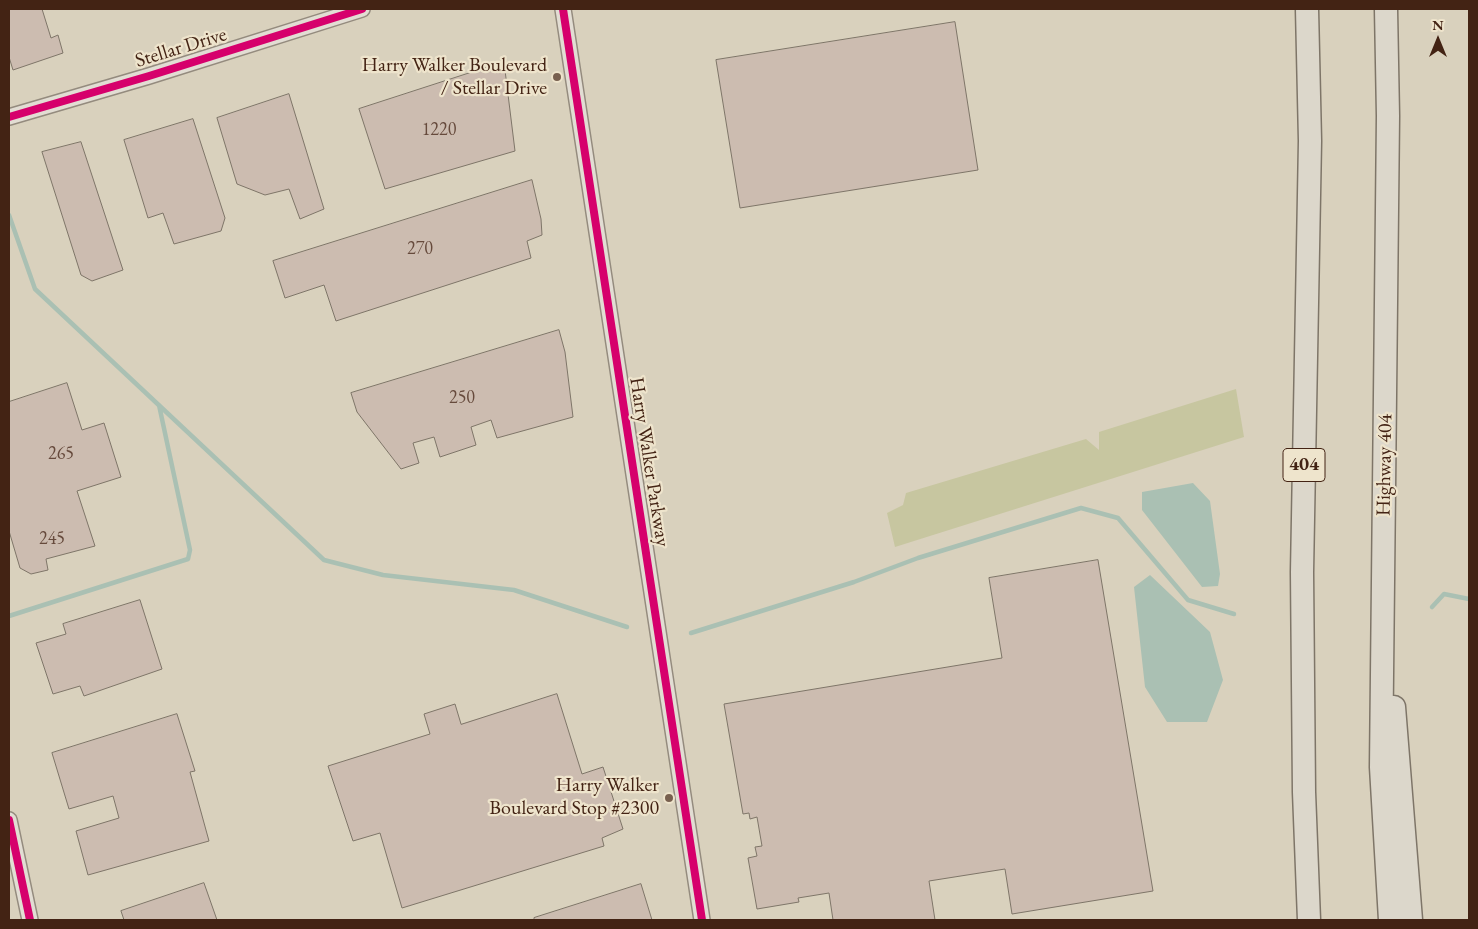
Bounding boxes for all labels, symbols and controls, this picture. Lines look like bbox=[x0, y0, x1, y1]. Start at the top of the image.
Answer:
north arrow bbox=[1413, 15, 1463, 65]
text: N bbox=[1432, 16, 1444, 34]
street label: Stellar Drive bbox=[132, 23, 230, 73]
place label: Harry Walker Boulevard / Stellar Drive bbox=[362, 54, 547, 101]
marker: Harry Walker Boulevard / Stellar Drive bbox=[551, 71, 563, 83]
house number: 1220 bbox=[422, 119, 456, 141]
house number: 270 bbox=[407, 238, 433, 260]
street label: Harry Walker Parkway bbox=[624, 376, 674, 548]
house number: 250 bbox=[449, 387, 475, 409]
street label: Highway 404 bbox=[1372, 414, 1398, 516]
house number: 265 bbox=[48, 443, 74, 465]
road number: 404 bbox=[1283, 448, 1325, 482]
house number: 245 bbox=[39, 528, 65, 550]
place label: Harry Walker Boulevard Stop #2300 bbox=[489, 774, 659, 821]
marker: Harry Walker Boulevard Stop #2300 bbox=[663, 792, 675, 804]

